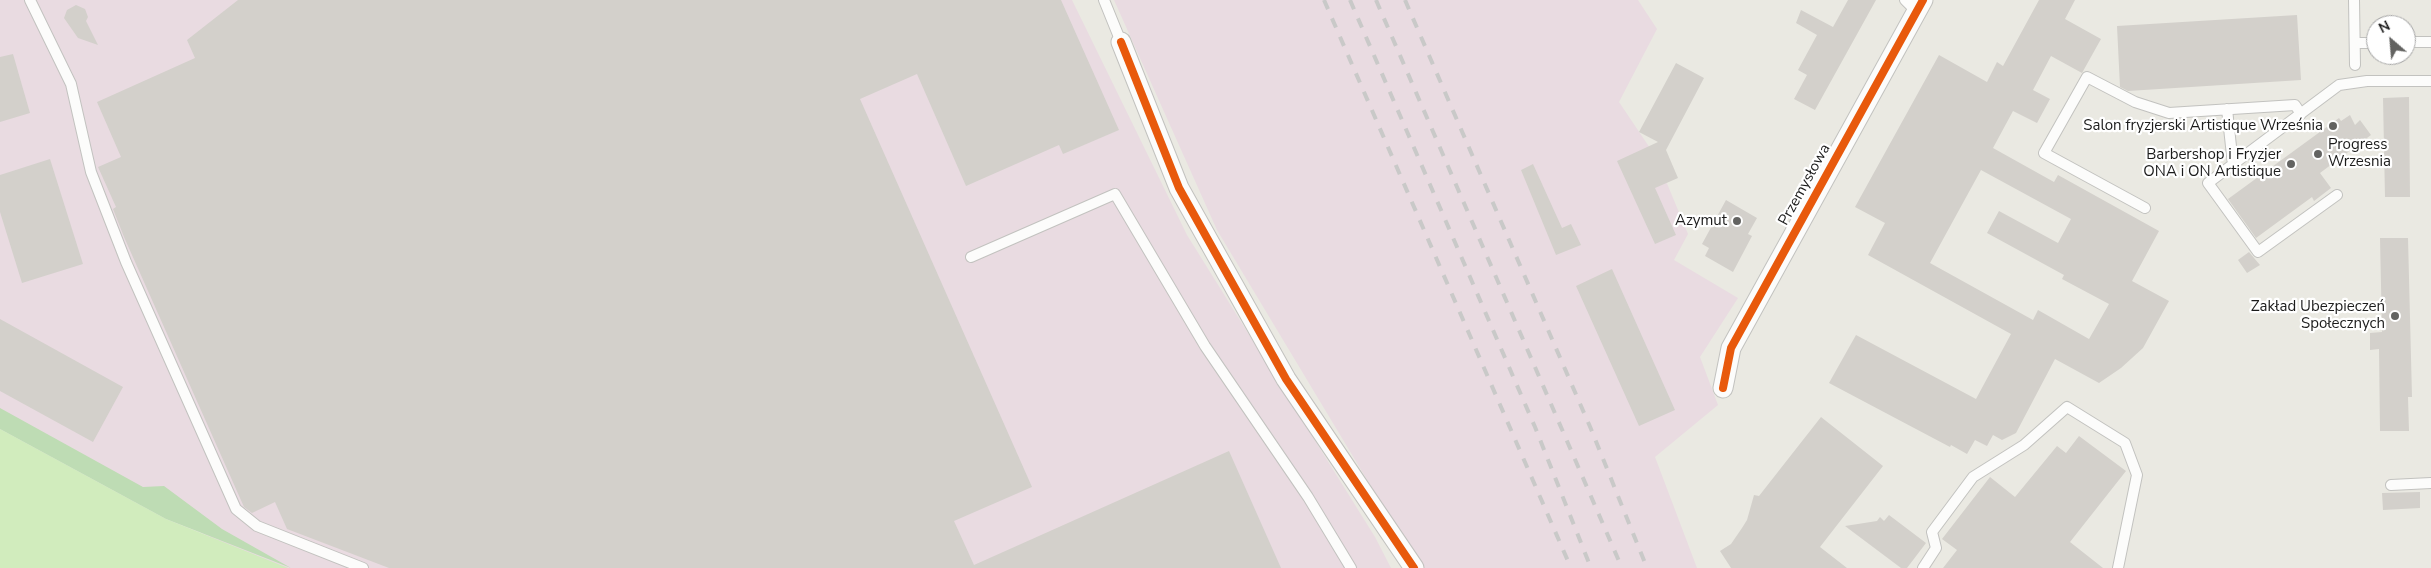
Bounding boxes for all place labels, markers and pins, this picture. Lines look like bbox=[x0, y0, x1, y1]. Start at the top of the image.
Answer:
place label: Salon fryzjerski Artistique Września bbox=[2083, 117, 2323, 135]
marker: Salon fryzjerski Artistique Września bbox=[2327, 120, 2339, 132]
place label: Progress Wrzesnia bbox=[2328, 136, 2391, 171]
place label: Barbershop i Fryzjer ONA i ON Artistique bbox=[2143, 146, 2281, 181]
marker: Progress Wrzesnia bbox=[2312, 148, 2324, 160]
marker: Barbershop i Fryzjer ONA i ON Artistique bbox=[2285, 158, 2297, 170]
place label: Azymut bbox=[1675, 212, 1727, 230]
marker: Azymut bbox=[1731, 215, 1743, 227]
place label: Zakład Ubezpieczeń Społecznych bbox=[2251, 298, 2385, 333]
marker: Zakład Ubezpieczeń Społecznych bbox=[2389, 310, 2401, 322]

